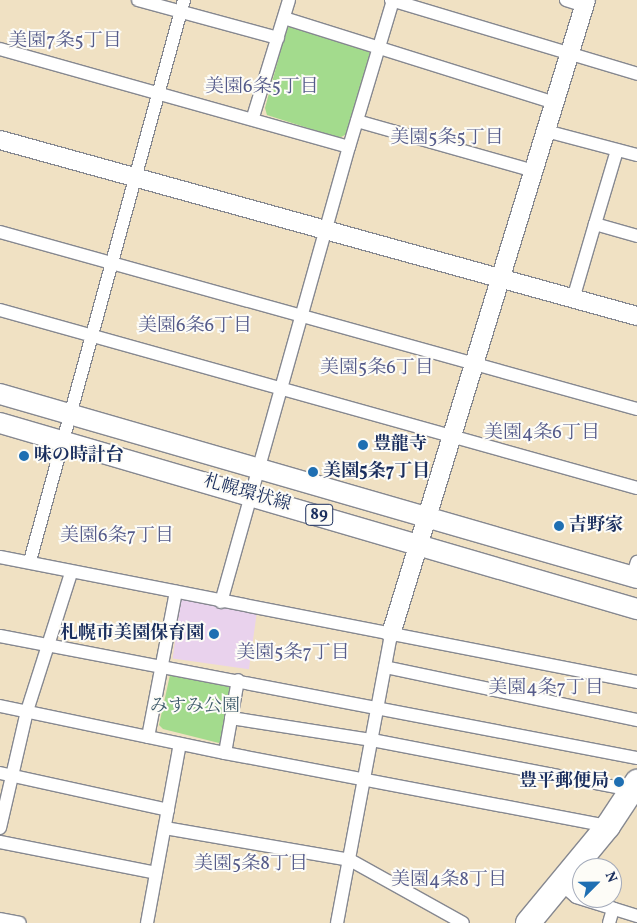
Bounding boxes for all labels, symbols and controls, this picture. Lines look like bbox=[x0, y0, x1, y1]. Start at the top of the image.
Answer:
district label: 美園7条5丁目 bbox=[8, 31, 122, 53]
district label: 美園6条5丁目 bbox=[205, 77, 319, 99]
district label: 美園5条5丁目 bbox=[390, 128, 504, 150]
district label: 美園6条6丁目 bbox=[138, 316, 252, 338]
district label: 美園5条6丁目 bbox=[320, 358, 434, 380]
district label: 美園4条6丁目 bbox=[484, 423, 600, 445]
place label: 豊龍寺 bbox=[373, 434, 427, 456]
marker: 豊龍寺 bbox=[357, 439, 369, 451]
place label: 味の時計台 bbox=[34, 445, 124, 467]
marker: 味の時計台 bbox=[18, 450, 30, 462]
place label: 美園5条7丁目 bbox=[323, 461, 430, 483]
marker: 美園5条7丁目 bbox=[307, 466, 319, 478]
street label: 札幌環状線 bbox=[201, 471, 293, 517]
road number: 89 bbox=[304, 502, 334, 528]
place label: 吉野家 bbox=[569, 515, 623, 537]
marker: 吉野家 bbox=[553, 520, 565, 532]
district label: 美園6条7丁目 bbox=[60, 526, 174, 548]
place label: 札幌市美園保育園 bbox=[60, 623, 204, 645]
marker: 札幌市美園保育園 bbox=[208, 628, 220, 640]
district label: 美園5条7丁目 bbox=[236, 643, 350, 665]
district label: 美園4条7丁目 bbox=[488, 678, 604, 700]
park label: みすみ公園 bbox=[150, 696, 240, 718]
place label: 豊平郵便局 bbox=[519, 771, 609, 793]
marker: 豊平郵便局 bbox=[613, 776, 625, 788]
district label: 美園5条8丁目 bbox=[194, 854, 308, 876]
north arrow bbox=[572, 858, 622, 908]
text: N bbox=[600, 869, 621, 886]
district label: 美園4条8丁目 bbox=[391, 870, 507, 892]

